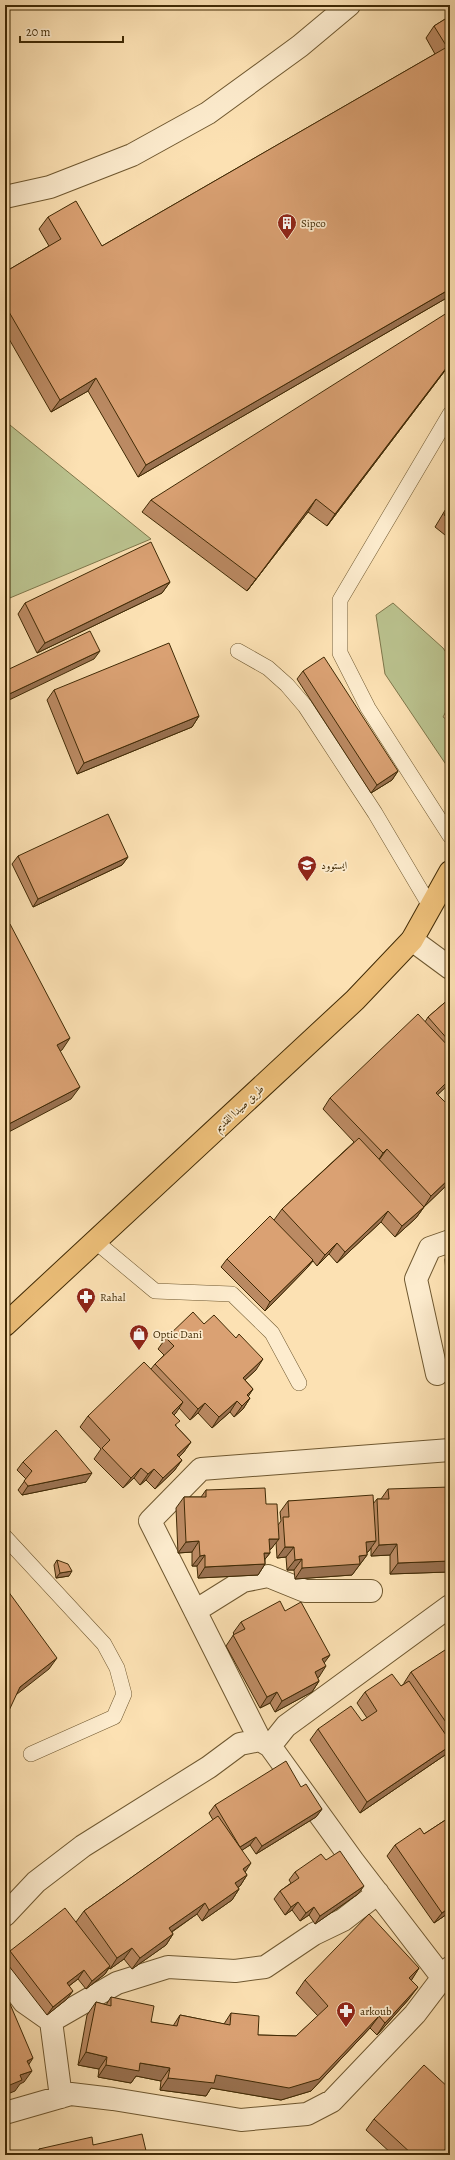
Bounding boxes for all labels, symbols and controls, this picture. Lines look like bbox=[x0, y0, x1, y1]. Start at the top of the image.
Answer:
scale bar bbox=[20, 18, 123, 44]
text: 20 m bbox=[26, 24, 50, 40]
building icon: Sipco bbox=[276, 212, 298, 240]
place label: Sipco bbox=[301, 216, 326, 231]
school or university icon: ايستوود bbox=[296, 854, 318, 882]
place label: ايستوود bbox=[321, 858, 347, 873]
street label: طريق صيدا القديم bbox=[211, 1082, 269, 1137]
pharmacy icon: Rahal bbox=[75, 1286, 97, 1314]
place label: Rahal bbox=[100, 1290, 126, 1305]
shop icon: Optic Dani bbox=[128, 1323, 150, 1351]
place label: Optic Dani bbox=[153, 1327, 202, 1342]
pharmacy icon: arkoub bbox=[335, 2000, 357, 2028]
place label: arkoub bbox=[360, 2004, 392, 2019]

